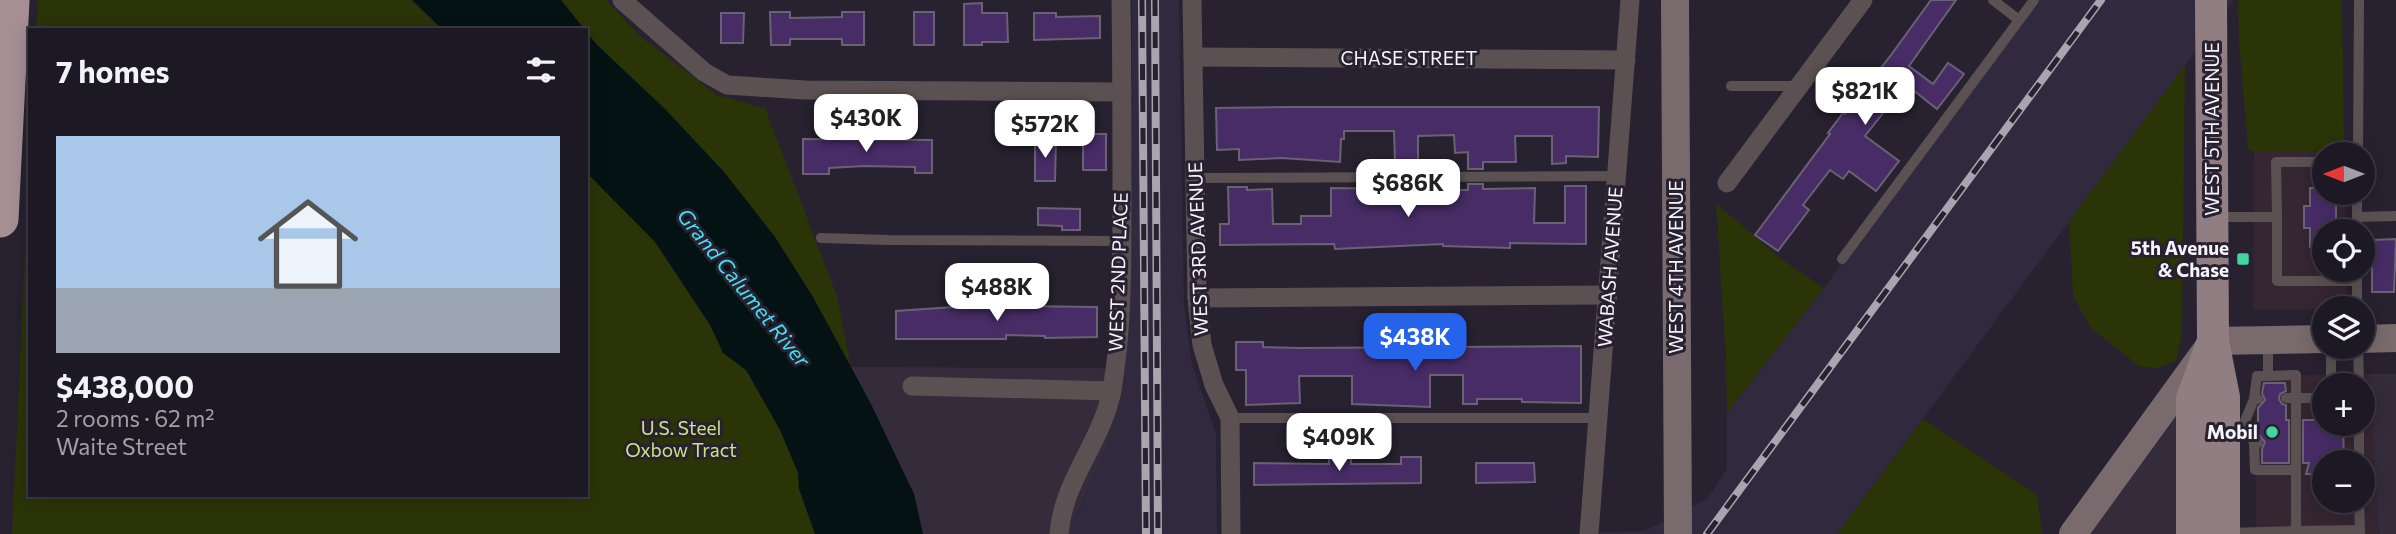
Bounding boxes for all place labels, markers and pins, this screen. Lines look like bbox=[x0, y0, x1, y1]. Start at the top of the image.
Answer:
pin: $821K bbox=[1816, 68, 1914, 127]
pin: $430K bbox=[817, 94, 915, 154]
pin: $572K bbox=[996, 100, 1094, 160]
pin: $686K bbox=[1359, 160, 1457, 219]
place label: 5th Avenue & Chase bbox=[2131, 236, 2229, 281]
marker: 5th Avenue & Chase bbox=[2235, 251, 2251, 267]
pin: $488K bbox=[948, 264, 1046, 323]
pin: $438K bbox=[1366, 314, 1464, 373]
pin: $409K bbox=[1290, 414, 1388, 473]
place label: Mobil bbox=[2207, 420, 2258, 443]
marker: Mobil bbox=[2264, 424, 2280, 440]

